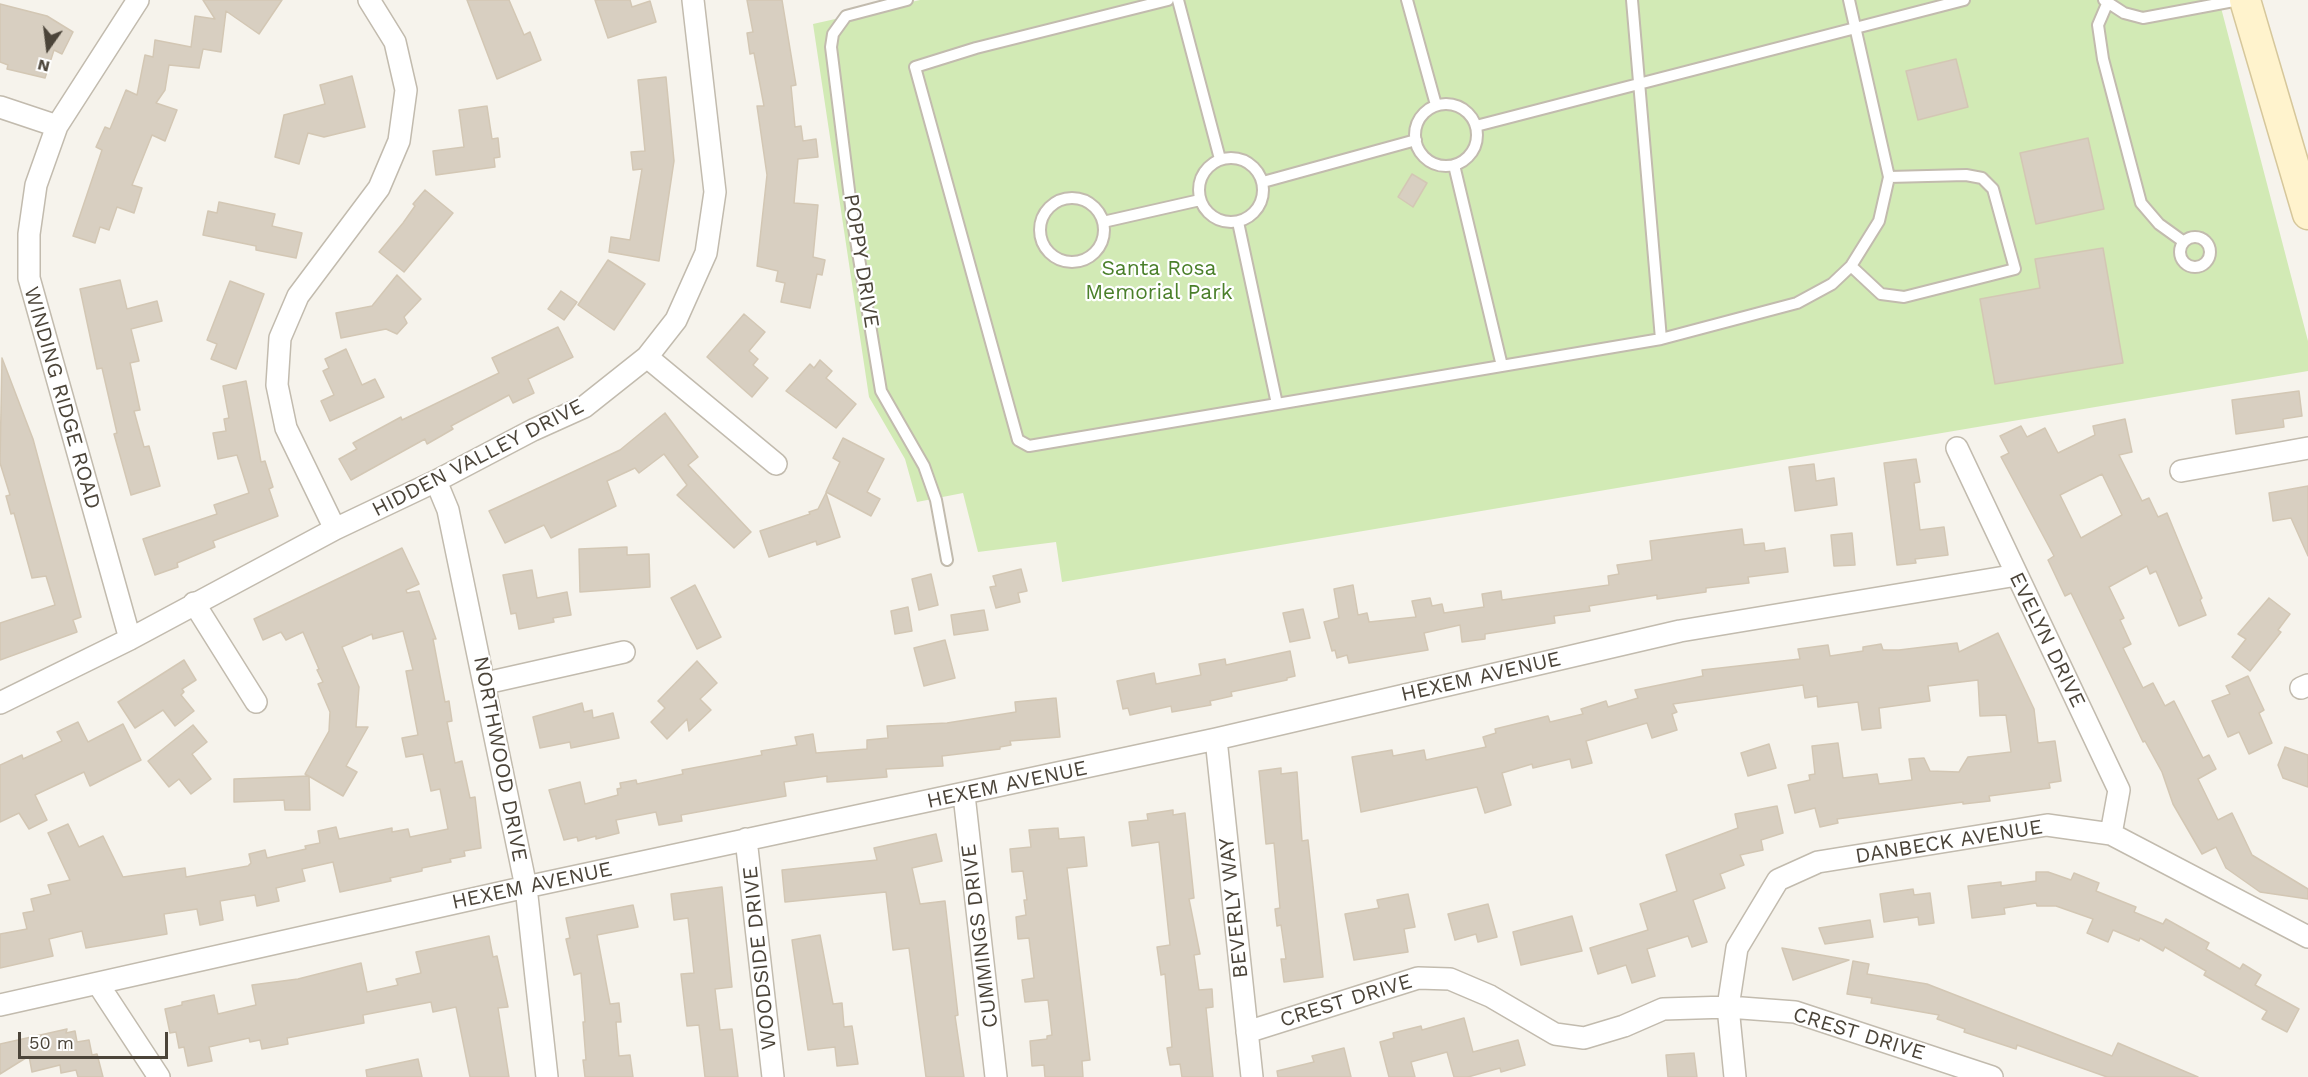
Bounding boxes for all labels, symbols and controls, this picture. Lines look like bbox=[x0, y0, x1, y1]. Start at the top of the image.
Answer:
north arrow bbox=[18, 18, 78, 78]
text: N bbox=[35, 55, 52, 77]
street label: POPPY DRIVE bbox=[838, 192, 884, 330]
park label: Santa Rosa Memorial Park bbox=[1085, 256, 1233, 306]
street label: WINDING RIDGE ROAD bbox=[18, 284, 106, 512]
street label: HIDDEN VALLEY DRIVE bbox=[368, 394, 588, 522]
street label: EVELYN DRIVE bbox=[2003, 568, 2091, 712]
street label: HEXEM AVENUE bbox=[1399, 646, 1563, 708]
street label: NORTHWOOD DRIVE bbox=[468, 654, 532, 864]
street label: HEXEM AVENUE bbox=[925, 756, 1089, 814]
street label: DANBECK AVENUE bbox=[1854, 815, 2044, 869]
street label: BEVERLY WAY bbox=[1214, 836, 1254, 980]
street label: CUMMINGS DRIVE bbox=[956, 843, 1004, 1029]
street label: HEXEM AVENUE bbox=[450, 857, 614, 915]
street label: WOODSIDE DRIVE bbox=[738, 865, 782, 1051]
street label: CREST DRIVE bbox=[1277, 969, 1415, 1033]
street label: CREST DRIVE bbox=[1790, 1002, 1928, 1066]
scale bar bbox=[21, 1020, 171, 1058]
text: 50 m bbox=[29, 1032, 74, 1053]

